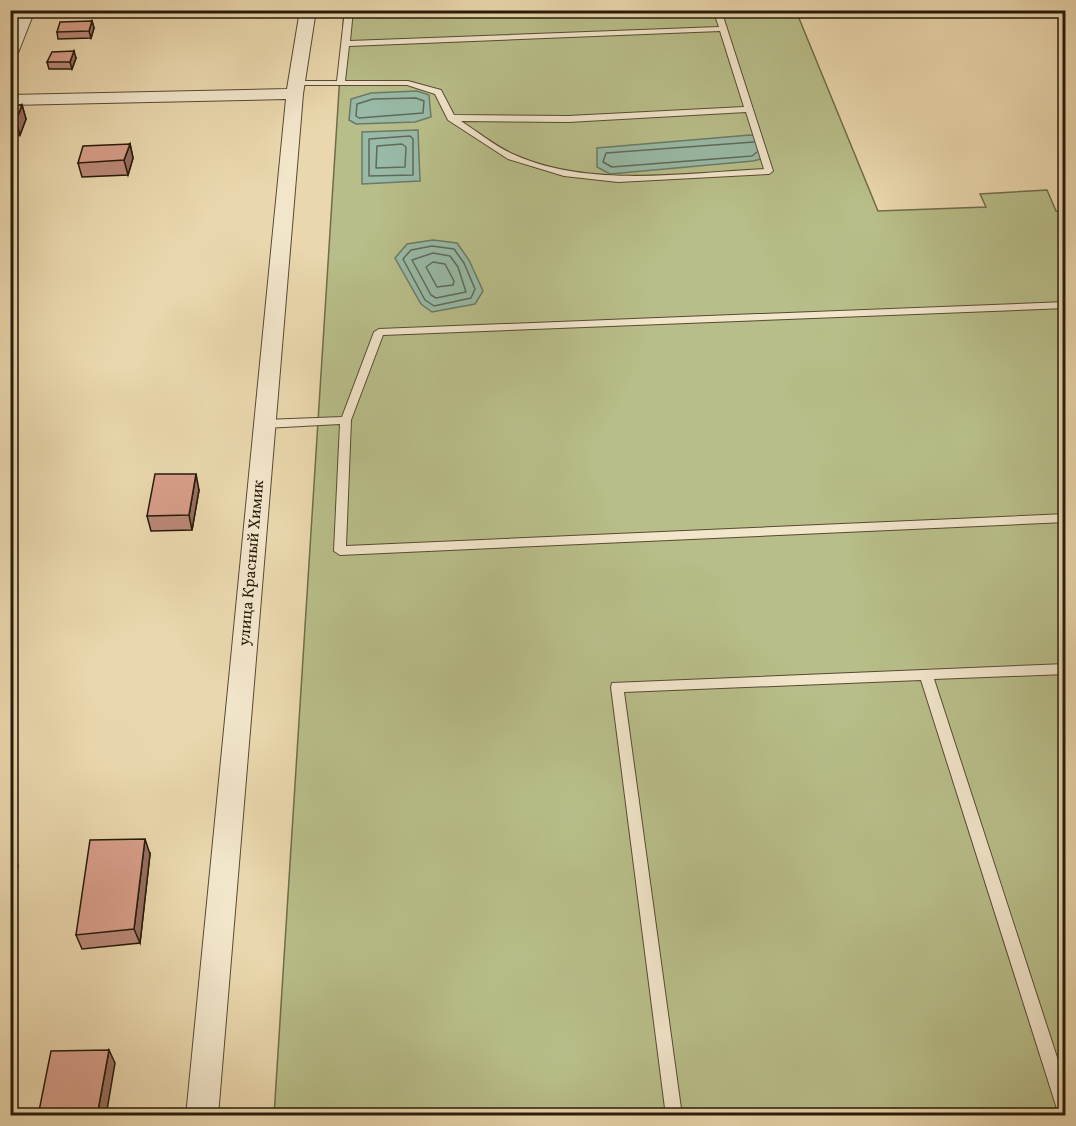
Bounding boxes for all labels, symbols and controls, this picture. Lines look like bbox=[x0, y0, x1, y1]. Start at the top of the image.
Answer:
street label: улица Красный Химик bbox=[234, 479, 270, 647]

